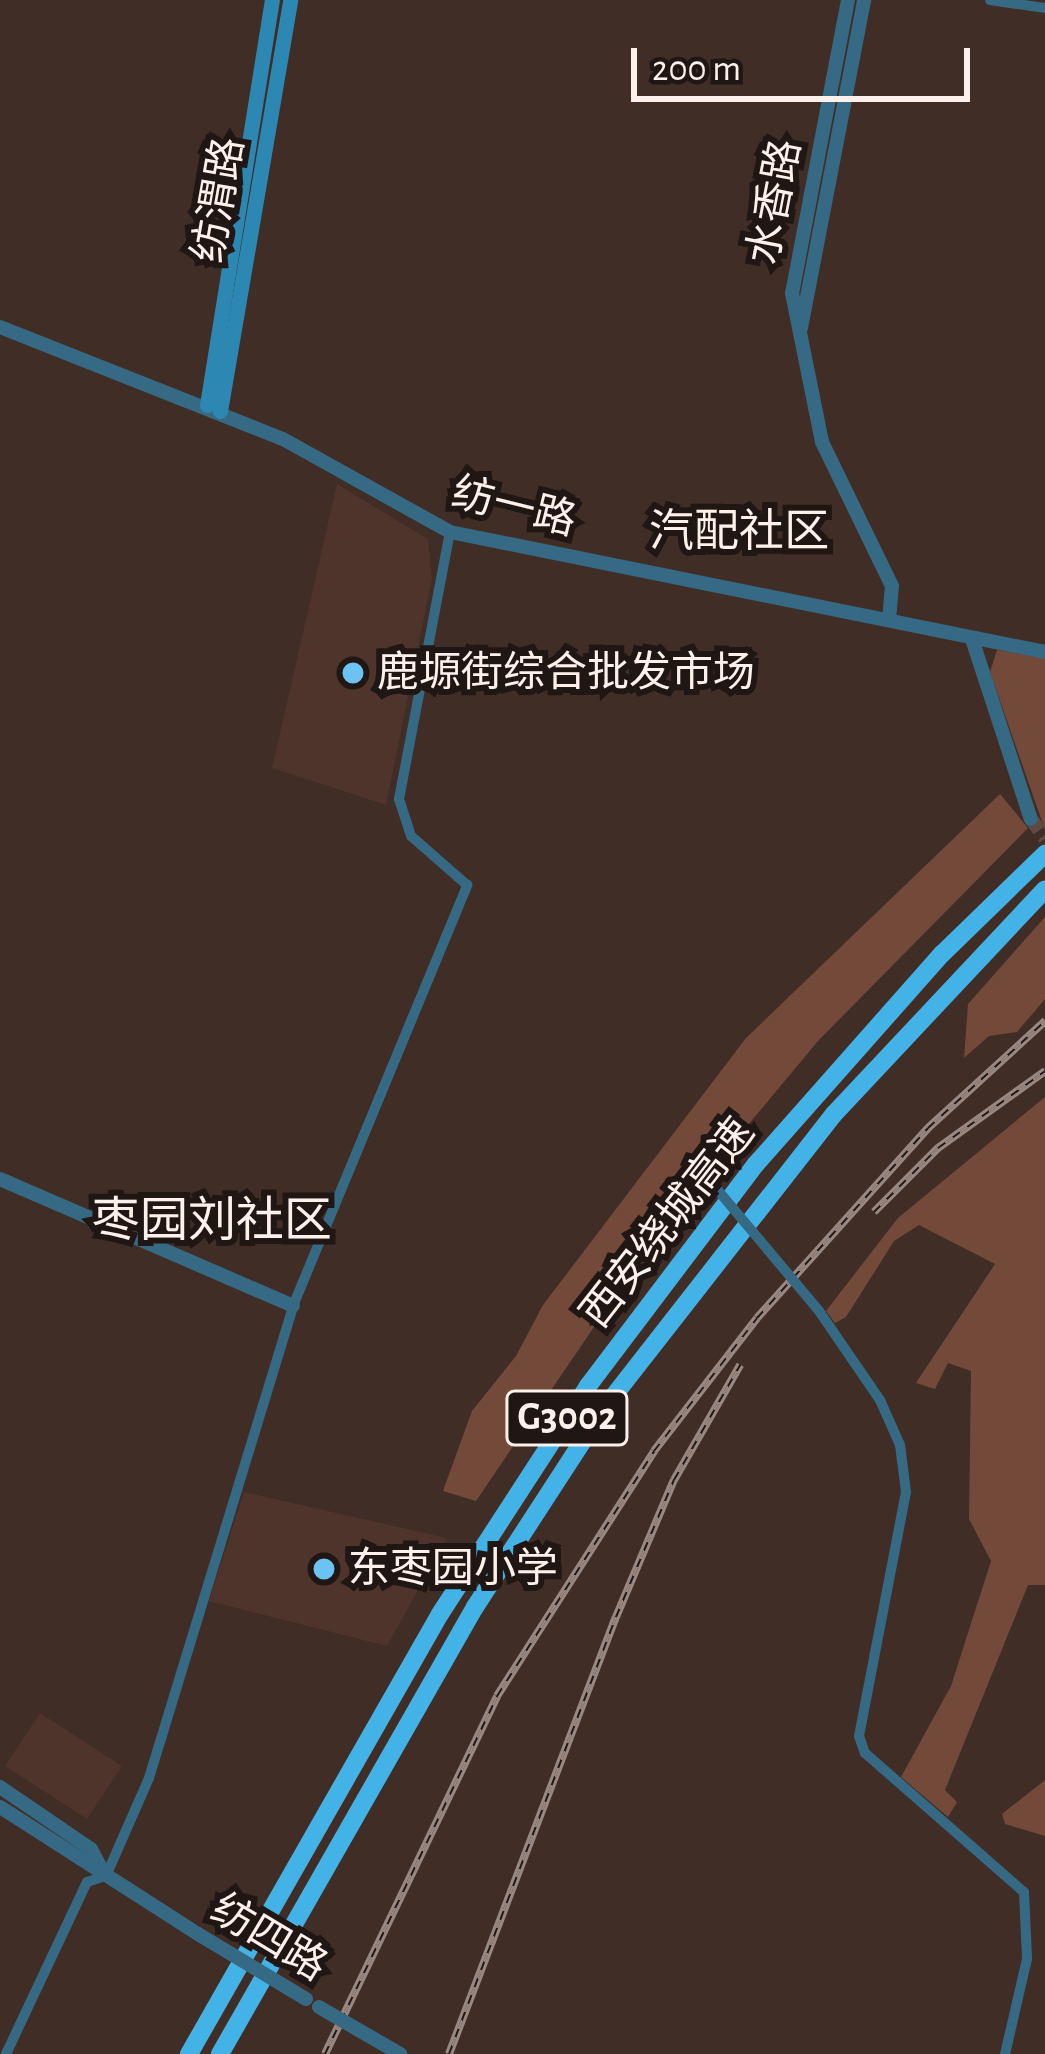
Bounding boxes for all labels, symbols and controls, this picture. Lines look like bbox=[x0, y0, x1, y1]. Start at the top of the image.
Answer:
scale bar bbox=[637, 24, 976, 98]
text: 200 m bbox=[652, 51, 741, 87]
street label: 纺渭路 bbox=[183, 134, 255, 266]
street label: 水香路 bbox=[738, 135, 812, 269]
street label: 纺一路 bbox=[447, 467, 581, 547]
district label: 汽配社区 bbox=[649, 506, 829, 560]
place label: 鹿塬街综合批发市场 bbox=[377, 648, 755, 698]
marker: 鹿塬街综合批发市场 bbox=[340, 660, 366, 686]
street label: 西安绕城高速 bbox=[571, 1108, 765, 1338]
district label: 枣园刘社区 bbox=[92, 1194, 332, 1252]
road number: G3002 bbox=[504, 1385, 630, 1451]
place label: 东枣园小学 bbox=[348, 1544, 558, 1594]
marker: 东枣园小学 bbox=[311, 1556, 337, 1582]
street label: 纺四路 bbox=[202, 1884, 336, 1992]

